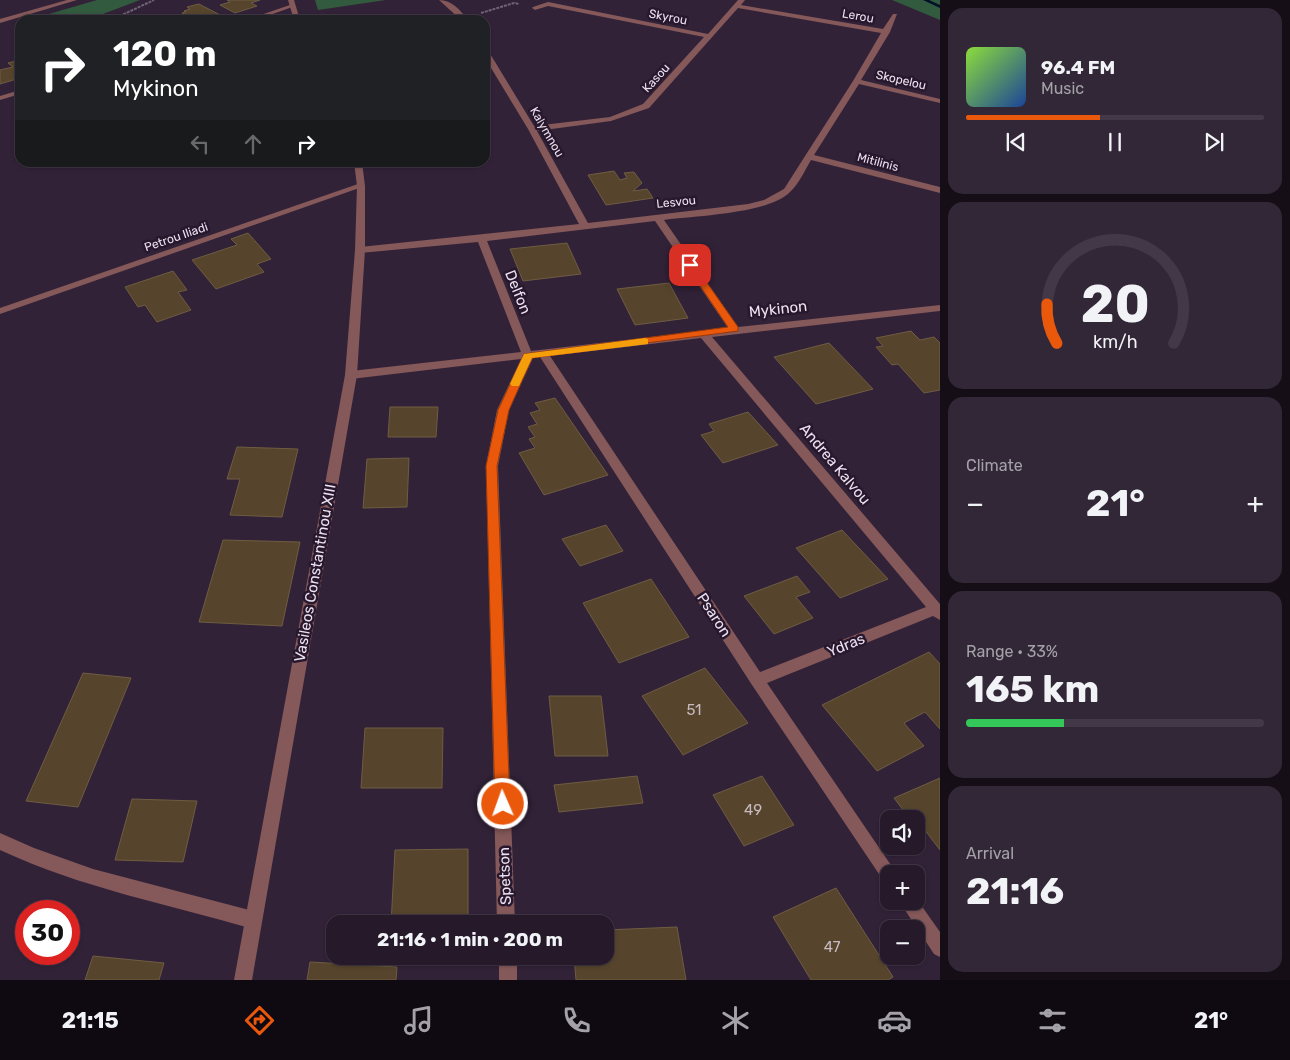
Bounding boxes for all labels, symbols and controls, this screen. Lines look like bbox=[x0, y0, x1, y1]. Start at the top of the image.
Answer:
street label: Skyrou bbox=[648, 6, 688, 28]
street label: Lerou bbox=[841, 6, 875, 26]
text: 120 m bbox=[113, 33, 216, 75]
icon: right bbox=[30, 35, 95, 100]
text: 96.4 FM bbox=[1041, 56, 1115, 79]
street label: Kasou bbox=[639, 61, 673, 95]
street label: Skopelou bbox=[875, 67, 927, 93]
text: Mykinon bbox=[113, 75, 199, 102]
text: Music bbox=[1041, 79, 1084, 98]
street label: Kalymnou bbox=[527, 105, 567, 159]
icon: previous bbox=[1002, 128, 1030, 156]
icon: pause bbox=[1101, 128, 1129, 156]
icon: next bbox=[1200, 128, 1228, 156]
icon: left bbox=[186, 130, 214, 158]
icon: ahead bbox=[239, 130, 267, 158]
icon: right bbox=[292, 130, 320, 158]
street label: Mitilinis bbox=[856, 150, 900, 174]
street label: Lesvou bbox=[655, 193, 697, 211]
street label: Petrou Iliadi bbox=[142, 220, 210, 254]
pin bbox=[669, 244, 711, 286]
icon: arrive bbox=[676, 251, 704, 279]
street label: Delfon bbox=[501, 267, 535, 317]
text: 20 bbox=[1080, 273, 1150, 335]
street label: Mykinon bbox=[748, 297, 808, 321]
text: km/h bbox=[1093, 331, 1137, 352]
street label: Andrea Kalvou bbox=[796, 420, 874, 508]
text: Climate bbox=[966, 456, 1023, 475]
text: 21° bbox=[1086, 480, 1145, 526]
street label: Vasileos Constantinou XIII bbox=[290, 482, 340, 664]
text: − bbox=[966, 487, 984, 520]
text: + bbox=[1247, 487, 1264, 520]
street label: Psaron bbox=[693, 590, 735, 640]
street label: Ydras bbox=[825, 629, 868, 661]
text: Range · 33% bbox=[966, 642, 1058, 661]
text: 165 km bbox=[966, 666, 1099, 712]
house number: 51 bbox=[686, 701, 702, 719]
position arrow bbox=[476, 777, 528, 829]
house number: 49 bbox=[744, 801, 762, 819]
map controls bbox=[880, 810, 925, 965]
button: sound bbox=[880, 810, 925, 855]
text: Arrival bbox=[966, 844, 1014, 863]
street label: Spetson bbox=[495, 847, 515, 905]
button: + bbox=[880, 865, 925, 910]
text: 21:16 bbox=[966, 868, 1064, 914]
speed limit sign: 30 bbox=[15, 900, 80, 965]
button: − bbox=[880, 920, 925, 965]
text: 21:16 · 1 min · 200 m bbox=[377, 928, 563, 951]
house number: 47 bbox=[824, 938, 841, 956]
icon: directions bbox=[242, 1003, 277, 1038]
icon: music bbox=[401, 1003, 436, 1038]
icon: phone bbox=[559, 1003, 594, 1038]
icon: climate bbox=[718, 1003, 753, 1038]
icon: car bbox=[877, 1003, 912, 1038]
icon: filters bbox=[1035, 1003, 1070, 1038]
text: 21:15 bbox=[62, 1007, 119, 1034]
text: 21° bbox=[1194, 1007, 1228, 1034]

